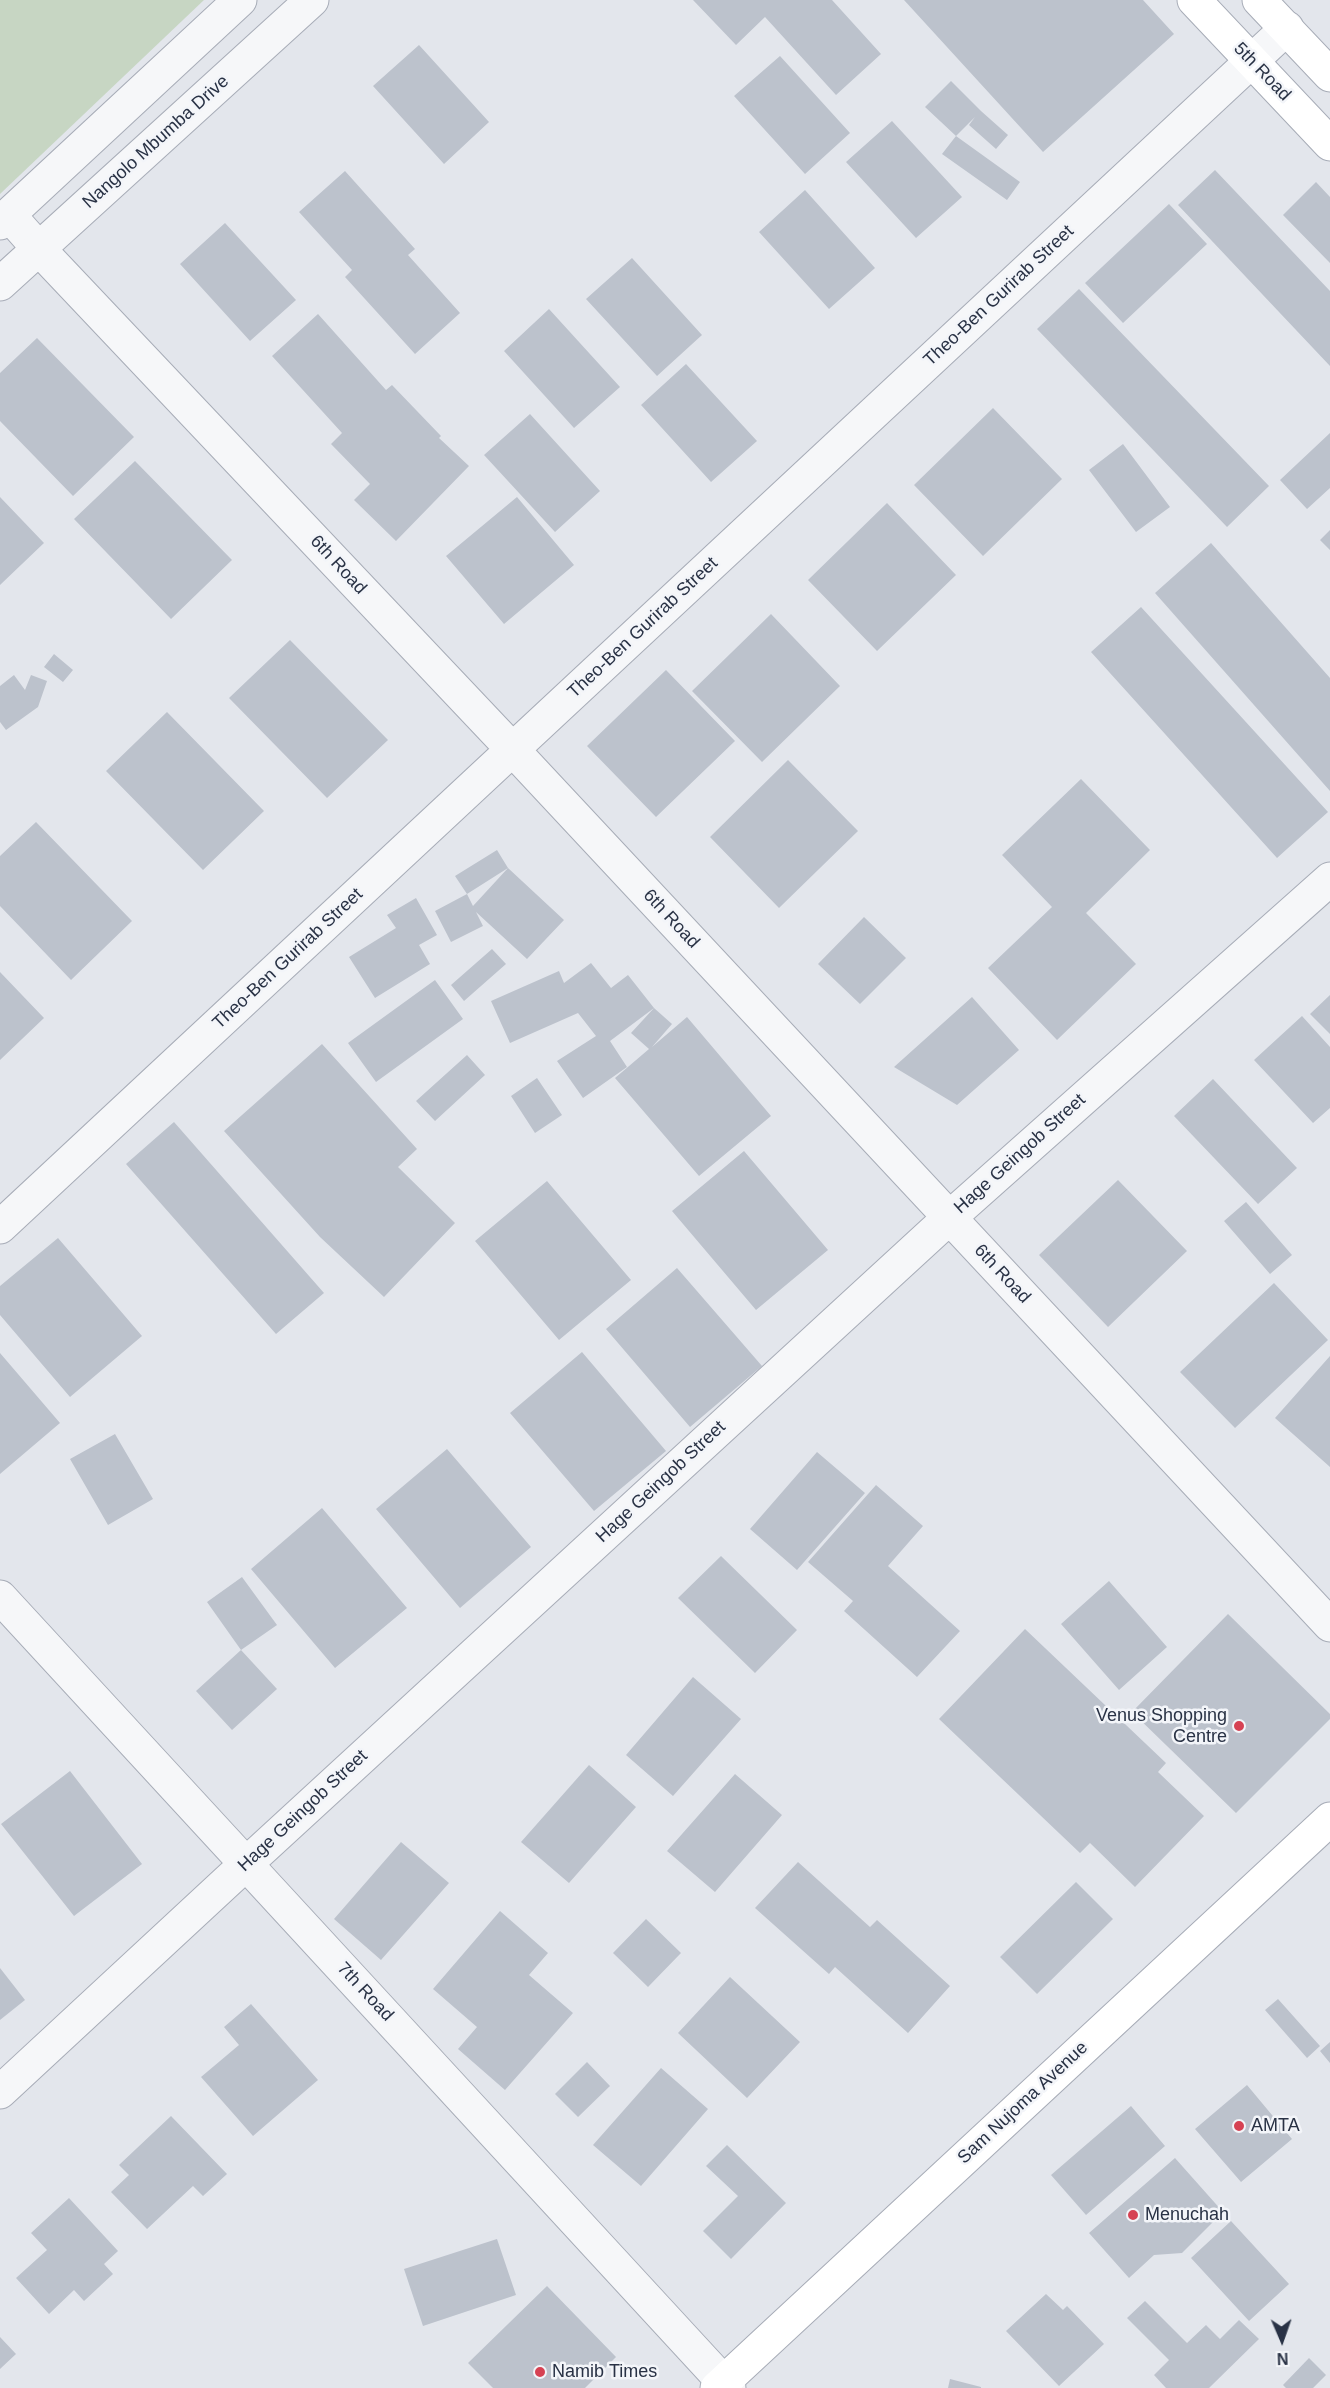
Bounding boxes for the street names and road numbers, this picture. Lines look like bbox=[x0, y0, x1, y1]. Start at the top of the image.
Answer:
street label: 5th Road bbox=[1229, 38, 1295, 106]
street label: Nangolo Mbumba Drive bbox=[79, 71, 233, 213]
street label: Theo-Ben Gurirab Street bbox=[920, 221, 1078, 371]
street label: 6th Road bbox=[305, 531, 371, 599]
street label: Theo-Ben Gurirab Street bbox=[564, 553, 722, 703]
street label: Theo-Ben Gurirab Street bbox=[209, 884, 367, 1034]
street label: 6th Road bbox=[638, 885, 704, 953]
street label: Hage Geingob Street bbox=[950, 1089, 1090, 1219]
street label: 6th Road bbox=[969, 1240, 1035, 1308]
street label: Hage Geingob Street bbox=[592, 1416, 730, 1548]
street label: Hage Geingob Street bbox=[234, 1745, 372, 1877]
street label: 7th Road bbox=[332, 1958, 398, 2026]
street label: Sam Nujoma Avenue bbox=[954, 2037, 1092, 2169]

